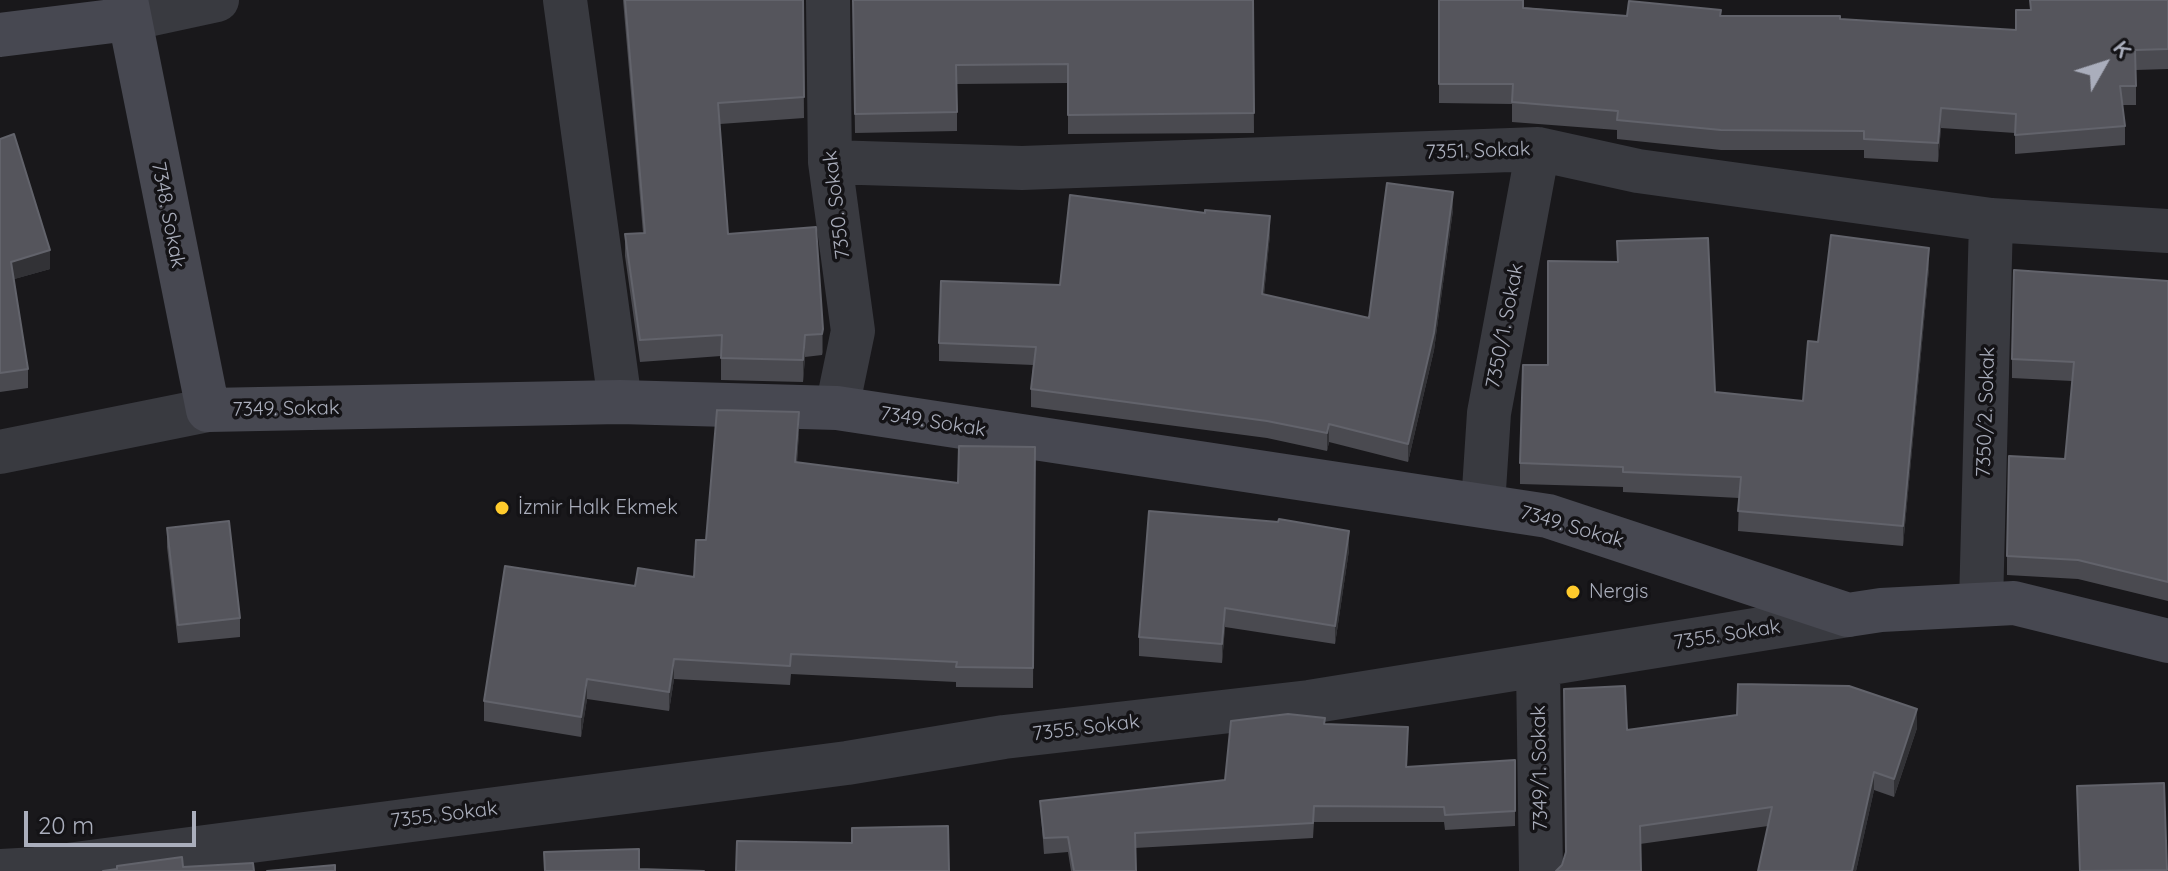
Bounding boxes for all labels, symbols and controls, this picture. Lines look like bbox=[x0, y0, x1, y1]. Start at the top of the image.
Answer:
north arrow bbox=[2064, 24, 2144, 104]
text: K bbox=[2107, 34, 2138, 63]
street label: 7351. Sokak bbox=[1425, 137, 1531, 165]
street label: 7350. Sokak bbox=[818, 149, 856, 261]
street label: 7348. Sokak bbox=[146, 160, 190, 270]
street label: 7350/1. Sokak bbox=[1481, 261, 1529, 391]
street label: 7350/2. Sokak bbox=[1972, 346, 2000, 478]
street label: 7349. Sokak bbox=[232, 396, 340, 422]
street label: 7349. Sokak bbox=[878, 402, 988, 442]
place label: İzmir Halk Ekmek bbox=[518, 496, 678, 520]
marker: İzmir Halk Ekmek bbox=[493, 499, 511, 517]
street label: 7349. Sokak bbox=[1517, 501, 1627, 553]
place label: Nergis bbox=[1589, 580, 1648, 604]
marker: Nergis bbox=[1564, 583, 1582, 601]
street label: 7355. Sokak bbox=[1672, 615, 1782, 655]
street label: 7349/1. Sokak bbox=[1527, 705, 1553, 831]
street label: 7355. Sokak bbox=[1031, 710, 1141, 746]
scale bar bbox=[28, 795, 200, 845]
street label: 7355. Sokak bbox=[389, 797, 499, 833]
text: 20 m bbox=[38, 810, 94, 840]

